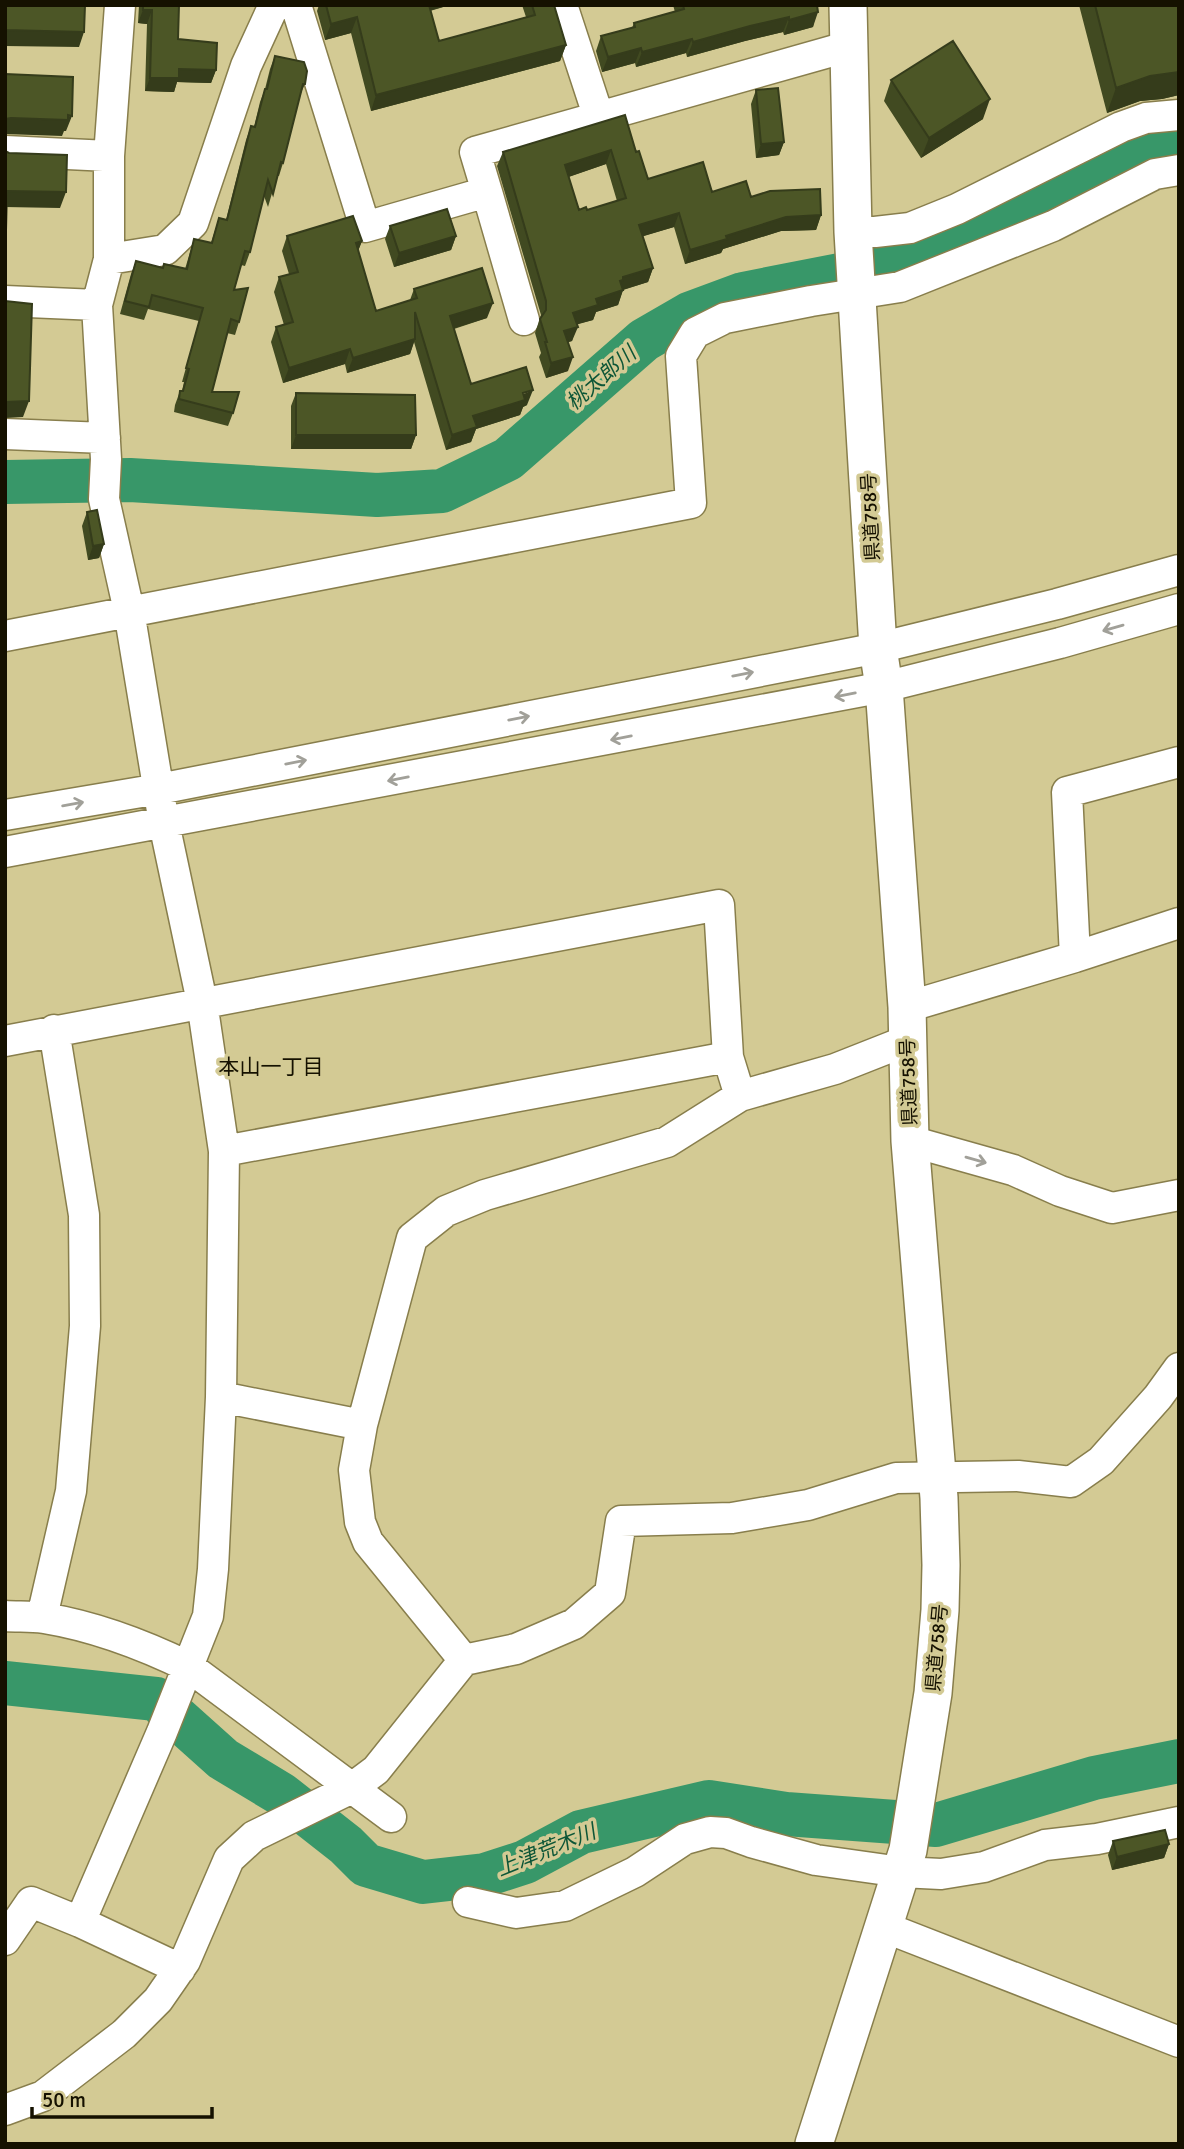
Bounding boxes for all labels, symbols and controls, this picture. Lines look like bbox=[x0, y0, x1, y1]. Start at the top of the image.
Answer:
water label: 桃太郎川 bbox=[561, 339, 643, 415]
street label: 県道758号 bbox=[857, 472, 885, 561]
one-way arrow bbox=[1102, 622, 1125, 635]
one-way arrow bbox=[731, 667, 754, 681]
one-way arrow bbox=[834, 688, 857, 702]
one-way arrow bbox=[507, 711, 530, 725]
one-way arrow bbox=[611, 731, 633, 745]
one-way arrow bbox=[284, 755, 307, 769]
one-way arrow bbox=[387, 773, 410, 787]
one-way arrow bbox=[61, 797, 83, 810]
street label: 県道758号 bbox=[895, 1038, 923, 1126]
district label: 本山一丁目 bbox=[219, 1054, 324, 1080]
one-way arrow bbox=[965, 1154, 987, 1167]
street label: 県道758号 bbox=[921, 1603, 953, 1693]
water label: 上津荒木川 bbox=[492, 1818, 601, 1882]
scale bar bbox=[32, 2076, 212, 2120]
text: 50 m bbox=[42, 2087, 86, 2113]

